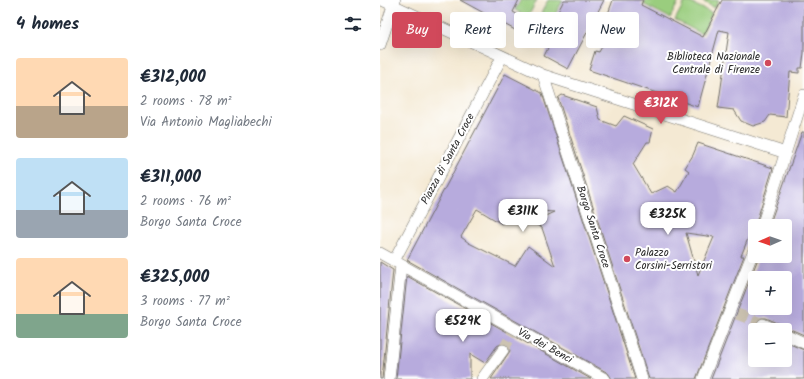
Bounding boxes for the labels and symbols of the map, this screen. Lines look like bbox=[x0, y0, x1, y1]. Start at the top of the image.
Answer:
place label: Biblioteca Nazionale Centrale di Firenze bbox=[667, 48, 760, 79]
marker: Biblioteca Nazionale Centrale di Firenze bbox=[763, 58, 773, 68]
pin: €312K bbox=[633, 91, 689, 125]
street label: Piazza di Santa Croce bbox=[416, 110, 480, 208]
street label: Borgo Santa Croce bbox=[571, 183, 615, 271]
pin: €311K bbox=[495, 199, 551, 233]
pin: €325K bbox=[640, 202, 696, 236]
north arrow bbox=[748, 219, 792, 263]
place label: Palazzo Corsini-Serristori bbox=[635, 244, 712, 275]
marker: Palazzo Corsini-Serristori bbox=[622, 254, 632, 264]
pin: €529K bbox=[435, 309, 491, 343]
street label: Via dei Benci bbox=[514, 323, 576, 369]

